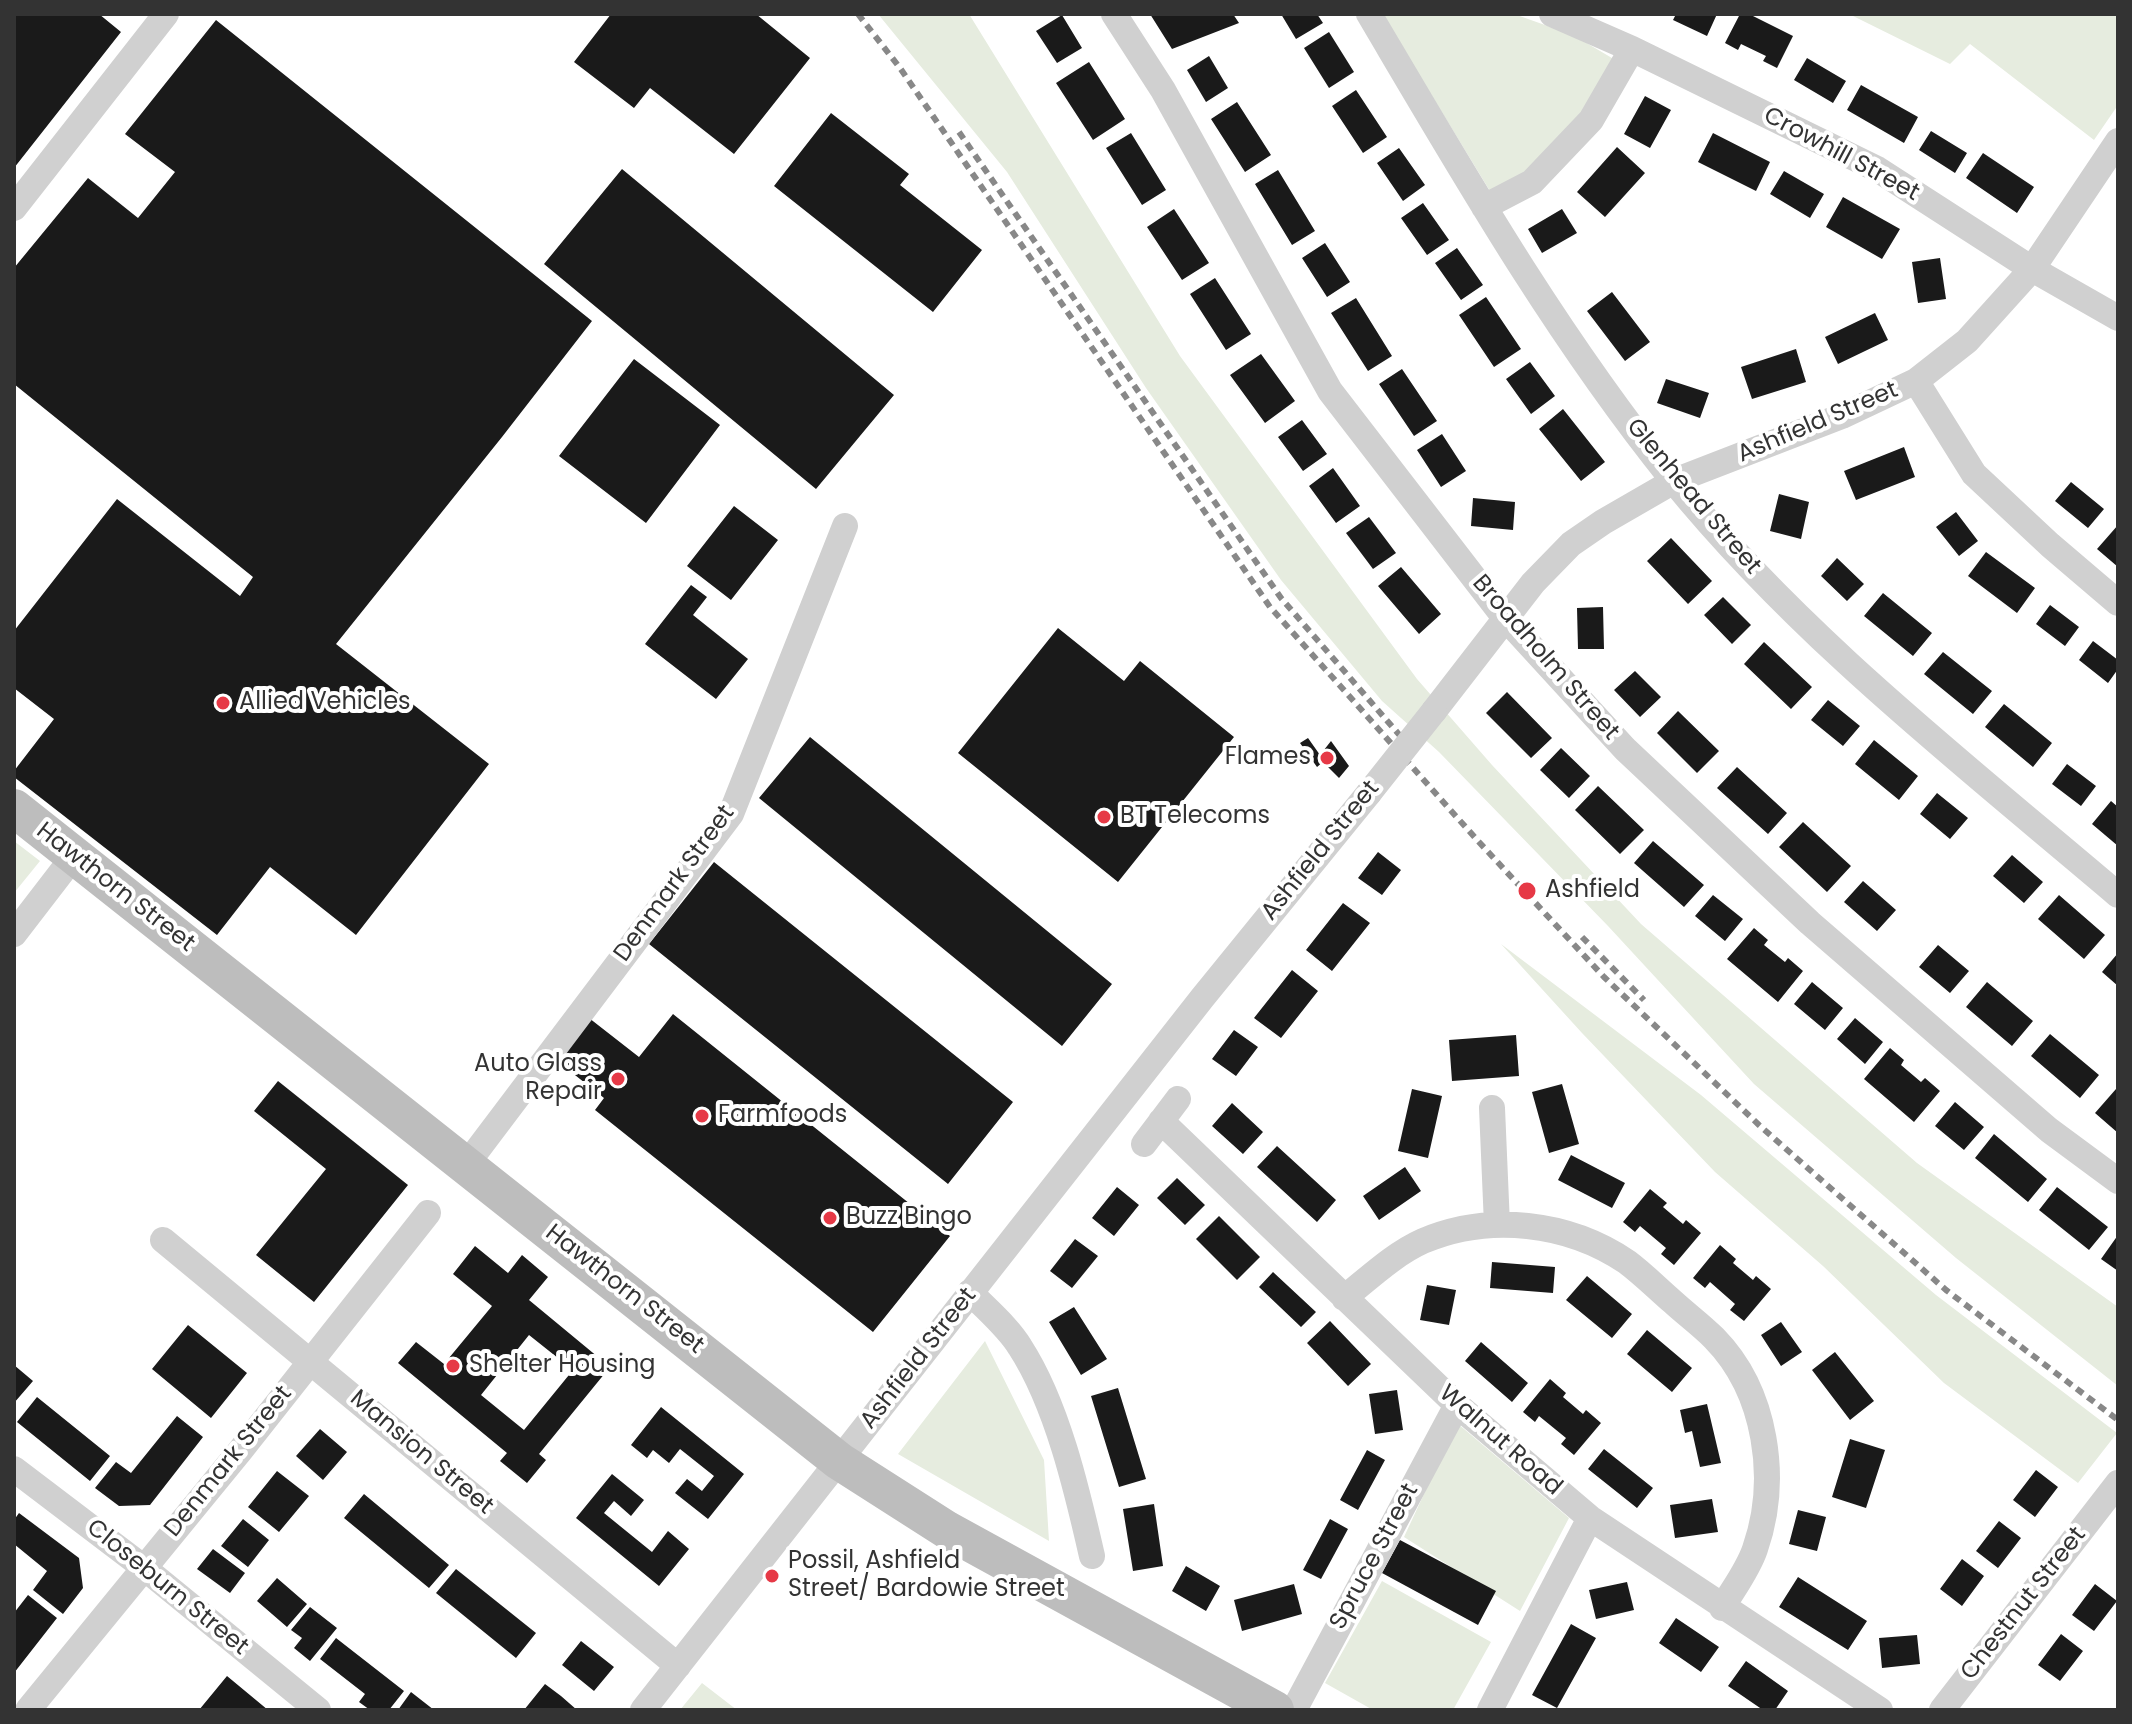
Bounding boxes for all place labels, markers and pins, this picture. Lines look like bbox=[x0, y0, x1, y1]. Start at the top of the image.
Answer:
place label: Allied Vehicles bbox=[239, 689, 411, 717]
marker: Allied Vehicles bbox=[214, 694, 232, 712]
place label: Flames bbox=[1225, 744, 1311, 772]
marker: Flames bbox=[1318, 749, 1336, 767]
place label: BT Telecoms bbox=[1120, 803, 1270, 831]
marker: BT Telecoms bbox=[1095, 808, 1113, 826]
place label: Ashfield bbox=[1545, 877, 1640, 905]
marker: Ashfield bbox=[1516, 880, 1538, 902]
place label: Auto Glass Repair bbox=[474, 1051, 602, 1107]
marker: Auto Glass Repair bbox=[609, 1070, 627, 1088]
place label: Farmfoods bbox=[718, 1102, 847, 1130]
marker: Farmfoods bbox=[693, 1107, 711, 1125]
place label: Buzz Bingo bbox=[846, 1204, 972, 1232]
marker: Buzz Bingo bbox=[821, 1209, 839, 1227]
place label: Shelter Housing bbox=[469, 1352, 656, 1380]
marker: Shelter Housing bbox=[444, 1357, 462, 1375]
place label: Possil, Ashfield Street/ Bardowie Street bbox=[788, 1548, 1065, 1604]
marker: Possil, Ashfield Street/ Bardowie Street bbox=[763, 1567, 781, 1585]

